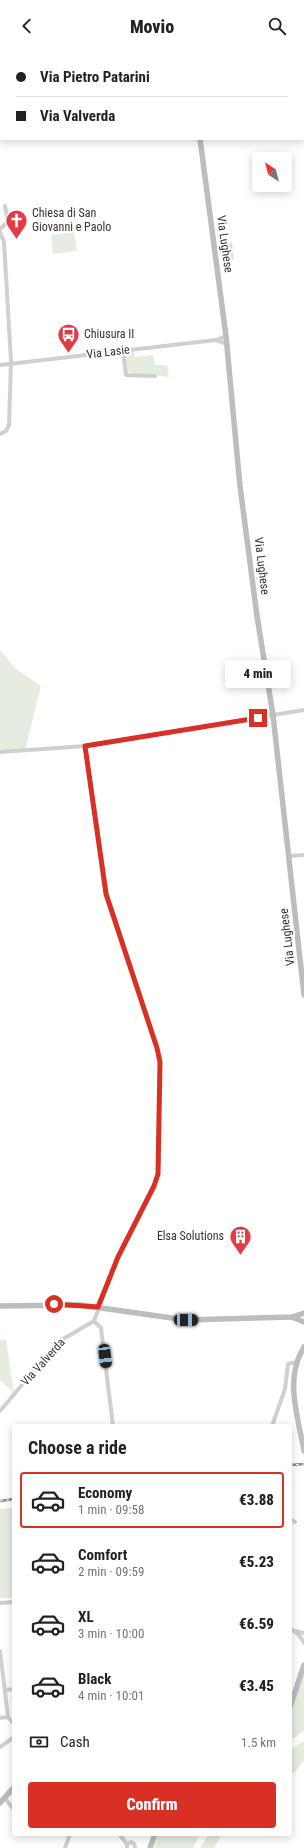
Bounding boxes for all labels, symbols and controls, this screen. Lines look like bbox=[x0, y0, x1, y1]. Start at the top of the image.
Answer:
icon: back bbox=[16, 15, 38, 37]
icon: search bbox=[266, 15, 288, 37]
text: Movio bbox=[130, 16, 174, 37]
text: Via Pietro Patarini bbox=[40, 68, 150, 86]
text: Via Valverda bbox=[40, 107, 115, 125]
north arrow bbox=[252, 152, 292, 192]
map controls bbox=[252, 152, 292, 192]
place label: Chiesa di San Giovanni e Paolo bbox=[32, 206, 111, 234]
church icon: Chiesa di San Giovanni e Paolo bbox=[3, 207, 29, 240]
street label: Via Lughese bbox=[214, 214, 236, 274]
bus stop icon: Chiusura II bbox=[55, 321, 81, 354]
place label: Chiusura II bbox=[84, 327, 134, 341]
street label: Via Lasie bbox=[86, 342, 131, 362]
street label: Via Lughese bbox=[252, 537, 273, 596]
callout: 4 min bbox=[225, 660, 291, 688]
text: 4 min bbox=[244, 666, 272, 681]
route end bbox=[249, 709, 267, 727]
street label: Via Lughese bbox=[276, 907, 297, 966]
building icon: Elsa Solutions bbox=[227, 1223, 253, 1256]
place label: Elsa Solutions bbox=[157, 1229, 224, 1243]
route start bbox=[45, 1295, 63, 1313]
car bbox=[174, 1314, 198, 1326]
street label: Via Valverda bbox=[18, 1335, 68, 1389]
car bbox=[98, 1343, 112, 1369]
text: Choose a ride bbox=[28, 1437, 127, 1458]
icon: car bbox=[30, 1482, 66, 1518]
text: Economy bbox=[78, 1484, 132, 1502]
text: €3.88 bbox=[239, 1491, 274, 1509]
text: 1 min · 09:58 bbox=[78, 1502, 144, 1517]
icon: car bbox=[30, 1544, 66, 1580]
text: Comfort bbox=[78, 1546, 127, 1564]
text: €5.23 bbox=[239, 1553, 274, 1571]
text: 2 min · 09:59 bbox=[78, 1564, 144, 1579]
icon: car bbox=[30, 1606, 66, 1642]
text: XL bbox=[78, 1608, 94, 1626]
text: €6.59 bbox=[239, 1615, 274, 1633]
text: 3 min · 10:00 bbox=[78, 1626, 144, 1641]
icon: car bbox=[30, 1668, 66, 1704]
text: Black bbox=[78, 1670, 111, 1688]
text: €3.45 bbox=[239, 1677, 274, 1695]
text: 4 min · 10:01 bbox=[78, 1688, 144, 1703]
icon: cash bbox=[28, 1731, 50, 1753]
text: Cash bbox=[60, 1733, 90, 1751]
text: 1.5 km bbox=[241, 1735, 276, 1750]
button: Confirm bbox=[28, 1782, 276, 1828]

